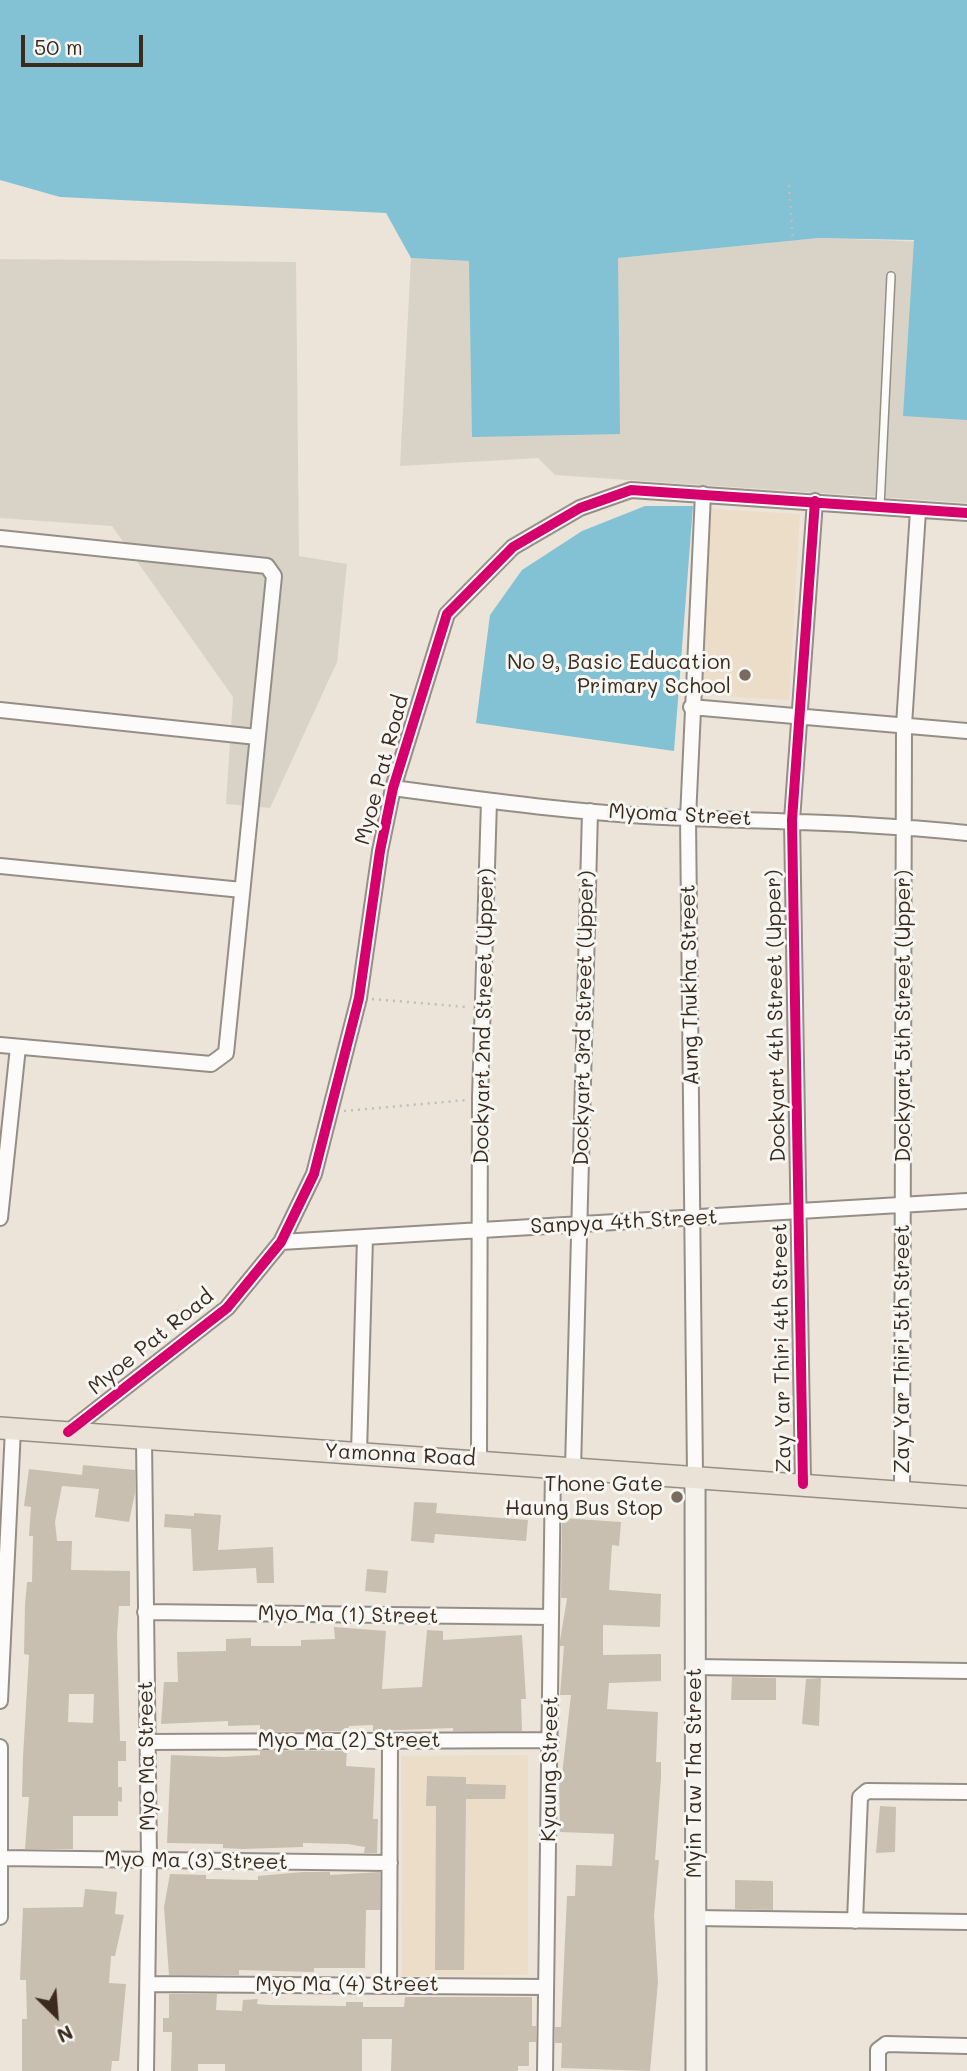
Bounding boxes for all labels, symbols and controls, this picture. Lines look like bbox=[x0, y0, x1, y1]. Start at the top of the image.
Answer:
scale bar bbox=[24, 21, 147, 65]
text: 50 m bbox=[34, 33, 83, 60]
place label: No 9, Basic Education Primary School bbox=[507, 650, 731, 700]
marker: No 9, Basic Education Primary School bbox=[737, 667, 753, 683]
street label: Myoe Pat Road bbox=[350, 692, 414, 848]
street label: Myoma Street bbox=[608, 799, 752, 831]
street label: Dockyart 2nd Street (Upper) bbox=[469, 868, 499, 1164]
street label: Dockyart 3rd Street (Upper) bbox=[569, 870, 599, 1166]
street label: Dockyart 4th Street (Upper) bbox=[761, 870, 791, 1162]
street label: Dockyart 5th Street (Upper) bbox=[891, 870, 917, 1162]
street label: Aung Thukha Street bbox=[676, 884, 704, 1086]
street label: Sanpya 4th Street bbox=[530, 1205, 718, 1239]
street label: Zay Yar Thiri 4th Street bbox=[767, 1223, 797, 1473]
street label: Zay Yar Thiri 5th Street bbox=[890, 1224, 916, 1474]
street label: Myoe Pat Road bbox=[83, 1284, 219, 1400]
street label: Yamonna Road bbox=[324, 1438, 476, 1472]
place label: Thone Gate Haung Bus Stop bbox=[505, 1472, 663, 1522]
marker: Thone Gate Haung Bus Stop bbox=[669, 1489, 685, 1505]
street label: Myo Ma (1) Street bbox=[257, 1601, 439, 1629]
street label: Myin Taw Tha Street bbox=[682, 1668, 708, 1878]
street label: Myo Ma Street bbox=[133, 1681, 161, 1831]
street label: Kyaung Street bbox=[536, 1696, 564, 1842]
street label: Myo Ma (2) Street bbox=[258, 1728, 440, 1754]
street label: Myo Ma (3) Street bbox=[104, 1847, 288, 1875]
street label: Myo Ma (4) Street bbox=[255, 1972, 439, 1998]
north arrow bbox=[21, 1980, 91, 2050]
text: N bbox=[53, 2020, 77, 2049]

